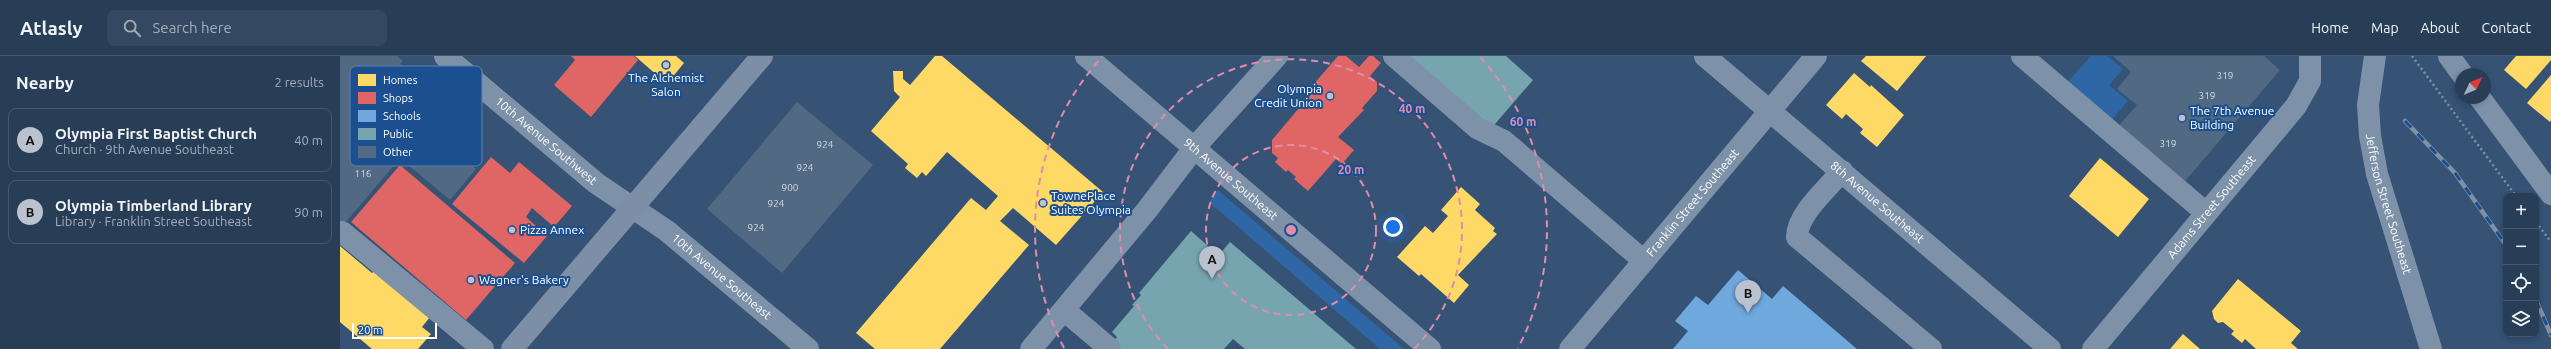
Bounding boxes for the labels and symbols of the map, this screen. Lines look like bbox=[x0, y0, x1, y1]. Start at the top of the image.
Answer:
marker: The Alchemist Salon bbox=[661, 60, 671, 70]
legend bbox=[350, 66, 482, 166]
north arrow bbox=[2455, 68, 2491, 104]
house number: 319 bbox=[2217, 70, 2233, 81]
place label: The Alchemist Salon bbox=[628, 71, 704, 98]
text: Homes bbox=[383, 74, 418, 86]
place label: Olympia Credit Union bbox=[1254, 82, 1322, 109]
house number: 319 bbox=[2199, 90, 2215, 101]
marker: Olympia Credit Union bbox=[1325, 91, 1335, 101]
text: Shops bbox=[383, 92, 413, 104]
street label: 10th Avenue Southwest bbox=[493, 94, 600, 187]
text: 40 m bbox=[1399, 102, 1425, 115]
place label: The 7th Avenue Building bbox=[2190, 104, 2274, 131]
text: Schools bbox=[383, 110, 421, 122]
marker: The 7th Avenue Building bbox=[2177, 113, 2187, 123]
text: 60 m bbox=[1510, 115, 1536, 128]
text: Public bbox=[383, 128, 413, 140]
street label: Jefferson Street Southeast bbox=[2364, 132, 2415, 276]
street label: 9th Avenue Southeast bbox=[1182, 135, 1281, 222]
house number: 319 bbox=[2160, 138, 2176, 149]
house number: 924 bbox=[817, 139, 834, 150]
text: Other bbox=[383, 146, 413, 158]
street label: Franklin Street Southeast bbox=[1644, 146, 1741, 259]
street label: Adams Street Southeast bbox=[2165, 152, 2258, 261]
street label: 8th Avenue Southeast bbox=[1828, 159, 1927, 246]
house number: 924 bbox=[797, 162, 814, 173]
text: 20 m bbox=[1338, 163, 1364, 176]
house number: 116 bbox=[355, 168, 372, 179]
house number: 900 bbox=[782, 182, 799, 193]
place label: TownePlace Suites Olympia bbox=[1051, 189, 1131, 216]
house number: 924 bbox=[768, 198, 785, 209]
marker: TownePlace Suites Olympia bbox=[1038, 198, 1048, 208]
your location bbox=[1383, 217, 1403, 237]
house number: 924 bbox=[748, 222, 765, 233]
place label: Pizza Annex bbox=[520, 223, 584, 236]
centre of rings bbox=[1284, 223, 1298, 237]
marker: Pizza Annex bbox=[507, 225, 517, 235]
street label: 10th Avenue Southeast bbox=[669, 231, 774, 322]
pin: A bbox=[1199, 246, 1225, 279]
place label: Wagner's Bakery bbox=[479, 273, 569, 286]
marker: Wagner's Bakery bbox=[466, 275, 476, 285]
pin: B bbox=[1735, 280, 1761, 313]
scale bar bbox=[352, 321, 437, 340]

